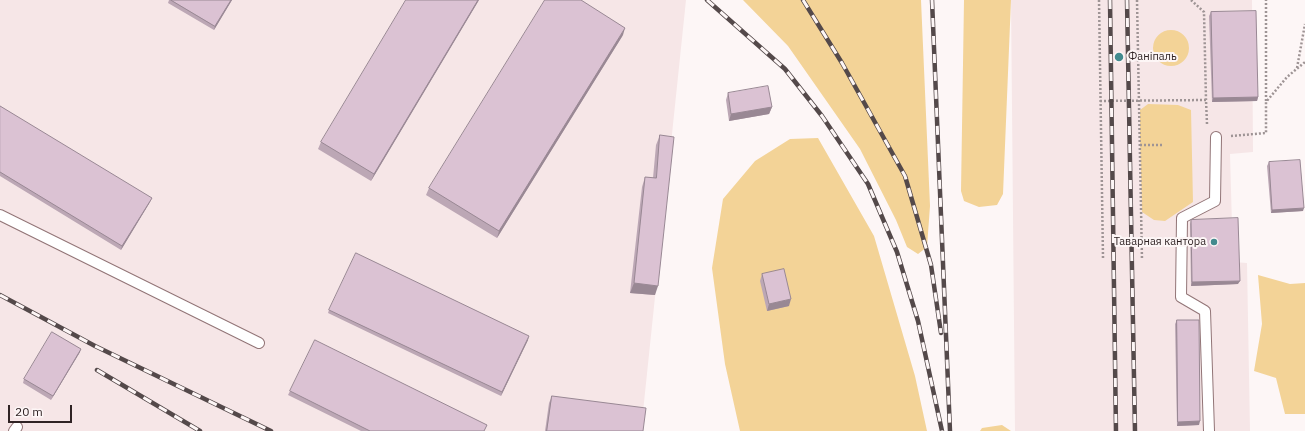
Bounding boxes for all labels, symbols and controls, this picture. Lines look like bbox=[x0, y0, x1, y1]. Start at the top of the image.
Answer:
place label: Фаніпаль bbox=[1128, 50, 1177, 64]
marker: Фаніпаль bbox=[1113, 51, 1125, 63]
place label: Таварная кантора bbox=[1114, 235, 1206, 249]
marker: Таварная кантора bbox=[1209, 237, 1219, 247]
scale bar bbox=[10, 397, 74, 423]
text: 20 m bbox=[15, 404, 43, 419]

